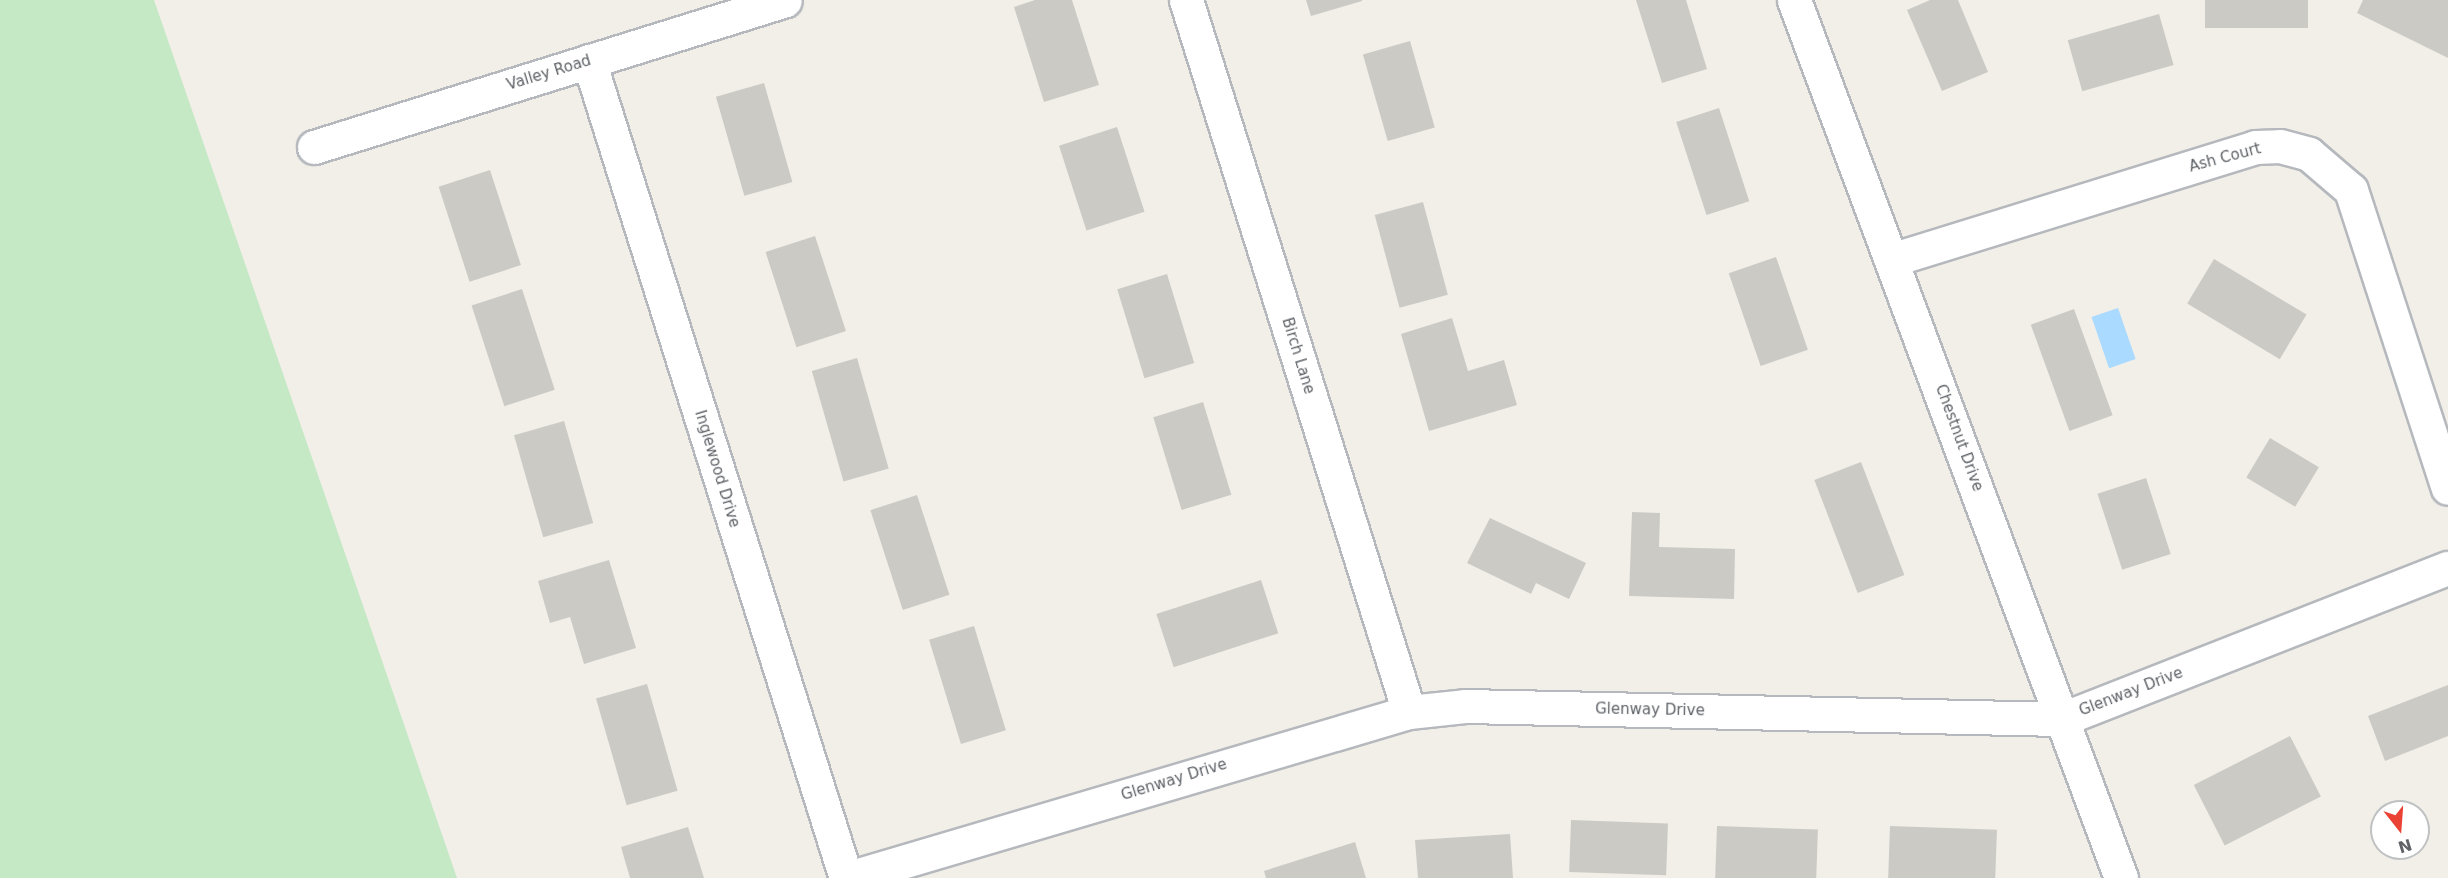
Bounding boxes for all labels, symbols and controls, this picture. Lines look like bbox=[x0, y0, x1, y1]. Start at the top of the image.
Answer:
street label: Valley Road bbox=[505, 52, 593, 94]
street label: Ash Court bbox=[2187, 140, 2263, 176]
street label: Birch Lane bbox=[1278, 316, 1318, 396]
street label: Chestnut Drive bbox=[1931, 382, 1987, 494]
street label: Inglewood Drive bbox=[691, 408, 743, 530]
street label: Glenway Drive bbox=[2077, 664, 2185, 720]
street label: Glenway Drive bbox=[1595, 700, 1705, 720]
street label: Glenway Drive bbox=[1119, 755, 1229, 805]
north arrow bbox=[2370, 800, 2430, 860]
text: N bbox=[2396, 835, 2414, 857]

